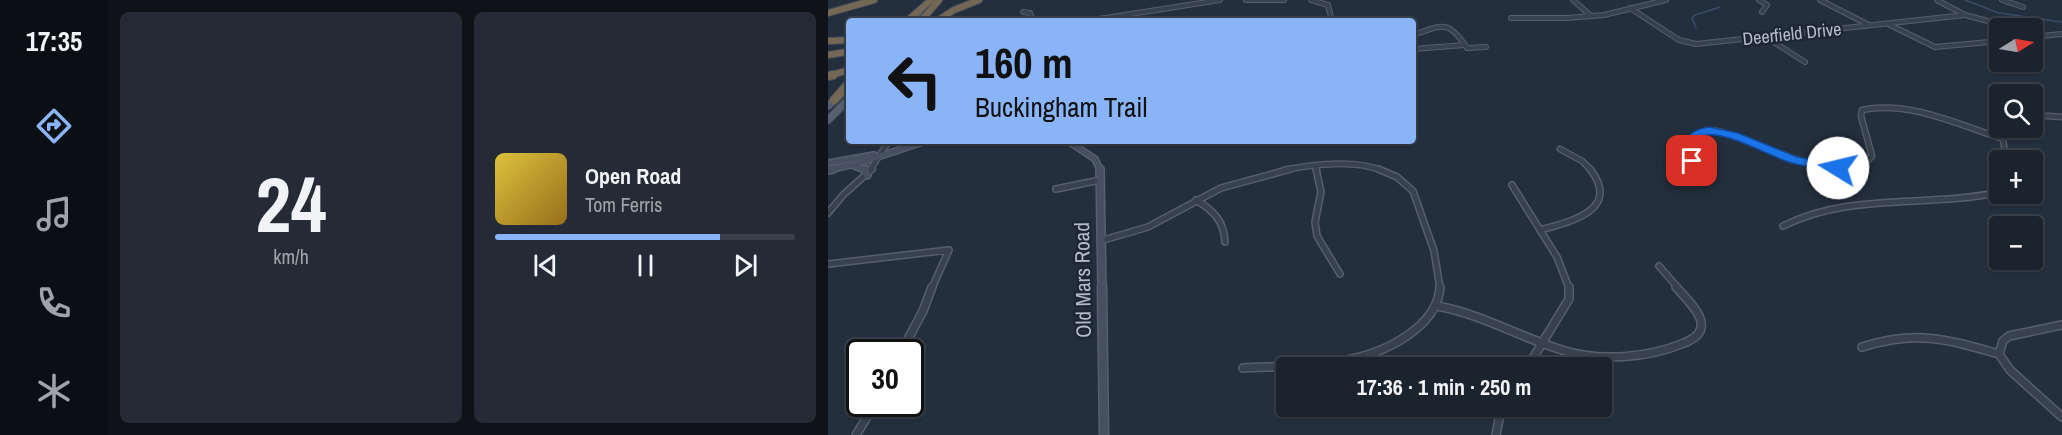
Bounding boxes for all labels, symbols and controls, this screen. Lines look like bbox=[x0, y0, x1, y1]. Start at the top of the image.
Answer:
street label: Deerfield Drive bbox=[1741, 16, 1843, 51]
north arrow bbox=[1989, 18, 2043, 72]
map controls bbox=[1989, 18, 2043, 270]
text: 17:35 bbox=[26, 23, 82, 59]
text: 160 m bbox=[975, 35, 1073, 91]
icon: left bbox=[876, 42, 954, 120]
button: search bbox=[1989, 84, 2043, 138]
text: Buckingham Trail bbox=[975, 89, 1147, 125]
icon: directions bbox=[33, 105, 75, 147]
pin bbox=[1666, 135, 1717, 186]
position arrow bbox=[1806, 136, 1870, 200]
icon: arrive bbox=[1675, 144, 1708, 177]
button: + bbox=[1989, 150, 2043, 204]
text: 24 bbox=[255, 151, 327, 256]
text: Open Road bbox=[585, 161, 681, 191]
text: Tom Ferris bbox=[585, 191, 663, 218]
icon: music bbox=[33, 193, 75, 235]
button: − bbox=[1989, 216, 2043, 270]
street label: Old Mars Road bbox=[1067, 222, 1098, 338]
text: km/h bbox=[273, 243, 309, 270]
icon: previous bbox=[529, 249, 562, 282]
icon: pause bbox=[629, 249, 662, 282]
icon: next bbox=[729, 249, 762, 282]
icon: phone bbox=[33, 282, 75, 324]
speed limit sign: 30 bbox=[846, 339, 924, 417]
icon: climate bbox=[33, 370, 75, 412]
text: 17:36 · 1 min · 250 m bbox=[1357, 372, 1531, 402]

